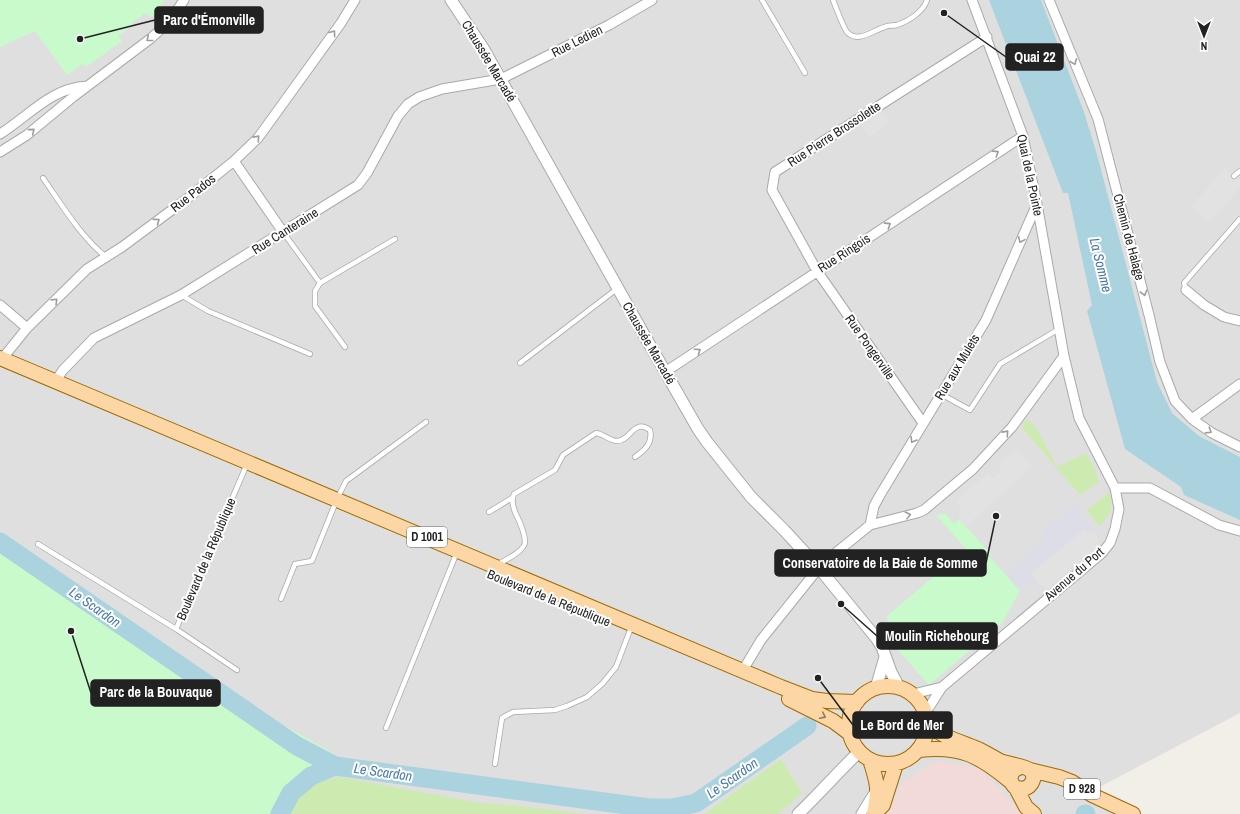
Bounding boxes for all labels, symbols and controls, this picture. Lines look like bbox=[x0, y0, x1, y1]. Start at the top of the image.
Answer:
callout: Parc d'Émonville bbox=[155, 7, 263, 33]
text: Parc d'Émonville bbox=[163, 11, 255, 29]
north arrow bbox=[1184, 16, 1224, 56]
street label: Chaussée Marcadé bbox=[458, 17, 520, 105]
street label: Rue Ledien bbox=[549, 21, 605, 61]
one-way arrow bbox=[328, 31, 335, 38]
one-way arrow bbox=[146, 35, 154, 42]
text: N bbox=[1201, 39, 1207, 53]
callout: Quai 22 bbox=[1006, 44, 1063, 70]
text: Quai 22 bbox=[1014, 48, 1056, 66]
one-way arrow bbox=[1070, 58, 1078, 65]
street label: Rue Pierre Brossolette bbox=[784, 97, 884, 170]
one-way arrow bbox=[28, 128, 35, 135]
street label: Quai de la Pointe bbox=[1013, 133, 1047, 217]
one-way arrow bbox=[252, 135, 259, 143]
one-way arrow bbox=[992, 150, 999, 158]
street label: Rue Pados bbox=[167, 170, 219, 216]
street label: Chemin de Halage bbox=[1109, 192, 1149, 282]
street label: Rue Canteraine bbox=[249, 204, 321, 258]
one-way arrow bbox=[152, 219, 159, 226]
one-way arrow bbox=[883, 222, 890, 229]
street label: Rue Ringois bbox=[815, 230, 873, 276]
one-way arrow bbox=[1018, 235, 1026, 243]
water label: La Somme bbox=[1086, 236, 1116, 294]
one-way arrow bbox=[1139, 290, 1147, 297]
one-way arrow bbox=[50, 298, 58, 306]
street label: Chaussée Marcadé bbox=[619, 299, 680, 387]
street label: Rue Pongerville bbox=[841, 311, 899, 383]
street label: Rue aux Mulets bbox=[931, 331, 983, 403]
one-way arrow bbox=[693, 349, 700, 356]
one-way arrow bbox=[1205, 426, 1212, 433]
one-way arrow bbox=[1001, 430, 1009, 438]
one-way arrow bbox=[910, 436, 918, 443]
street label: Boulevard de la République bbox=[172, 495, 240, 623]
one-way arrow bbox=[904, 512, 911, 520]
road number: D 1001 bbox=[407, 527, 447, 547]
street label: Avenue du Port bbox=[1040, 544, 1107, 605]
callout: Conservatoire de la Baie de Somme bbox=[775, 550, 986, 576]
text: Conservatoire de la Baie de Somme bbox=[782, 554, 978, 572]
street label: Boulevard de la République bbox=[485, 565, 613, 631]
water label: Le Scardon bbox=[66, 583, 124, 631]
callout: Moulin Richebourg bbox=[877, 623, 997, 649]
text: Moulin Richebourg bbox=[885, 627, 989, 645]
callout: Parc de la Bouvaque bbox=[91, 680, 220, 706]
text: Parc de la Bouvaque bbox=[100, 683, 212, 701]
one-way arrow bbox=[818, 711, 826, 719]
callout: Le Bord de Mer bbox=[853, 712, 952, 738]
text: Le Bord de Mer bbox=[860, 716, 944, 734]
water label: Le Scardon bbox=[703, 754, 761, 802]
water label: Le Scardon bbox=[353, 759, 413, 785]
road number: D 928 bbox=[1064, 779, 1100, 799]

